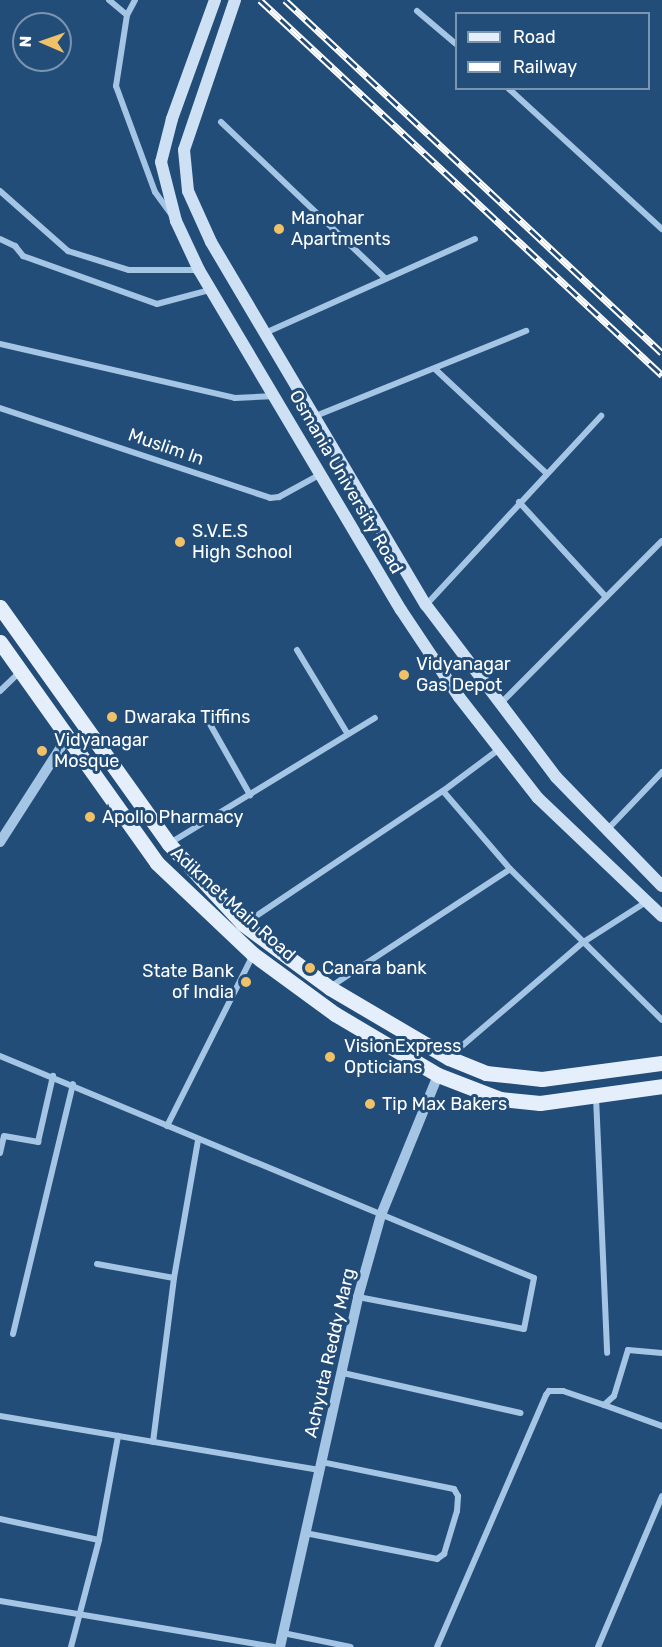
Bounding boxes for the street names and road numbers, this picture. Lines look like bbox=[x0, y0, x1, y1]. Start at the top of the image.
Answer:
street label: Osmania University Road bbox=[284, 386, 408, 578]
street label: Muslim ln bbox=[125, 424, 207, 470]
street label: Adikmet Main Road bbox=[166, 842, 300, 966]
street label: Achyuta Reddy Marg bbox=[300, 1266, 360, 1440]

